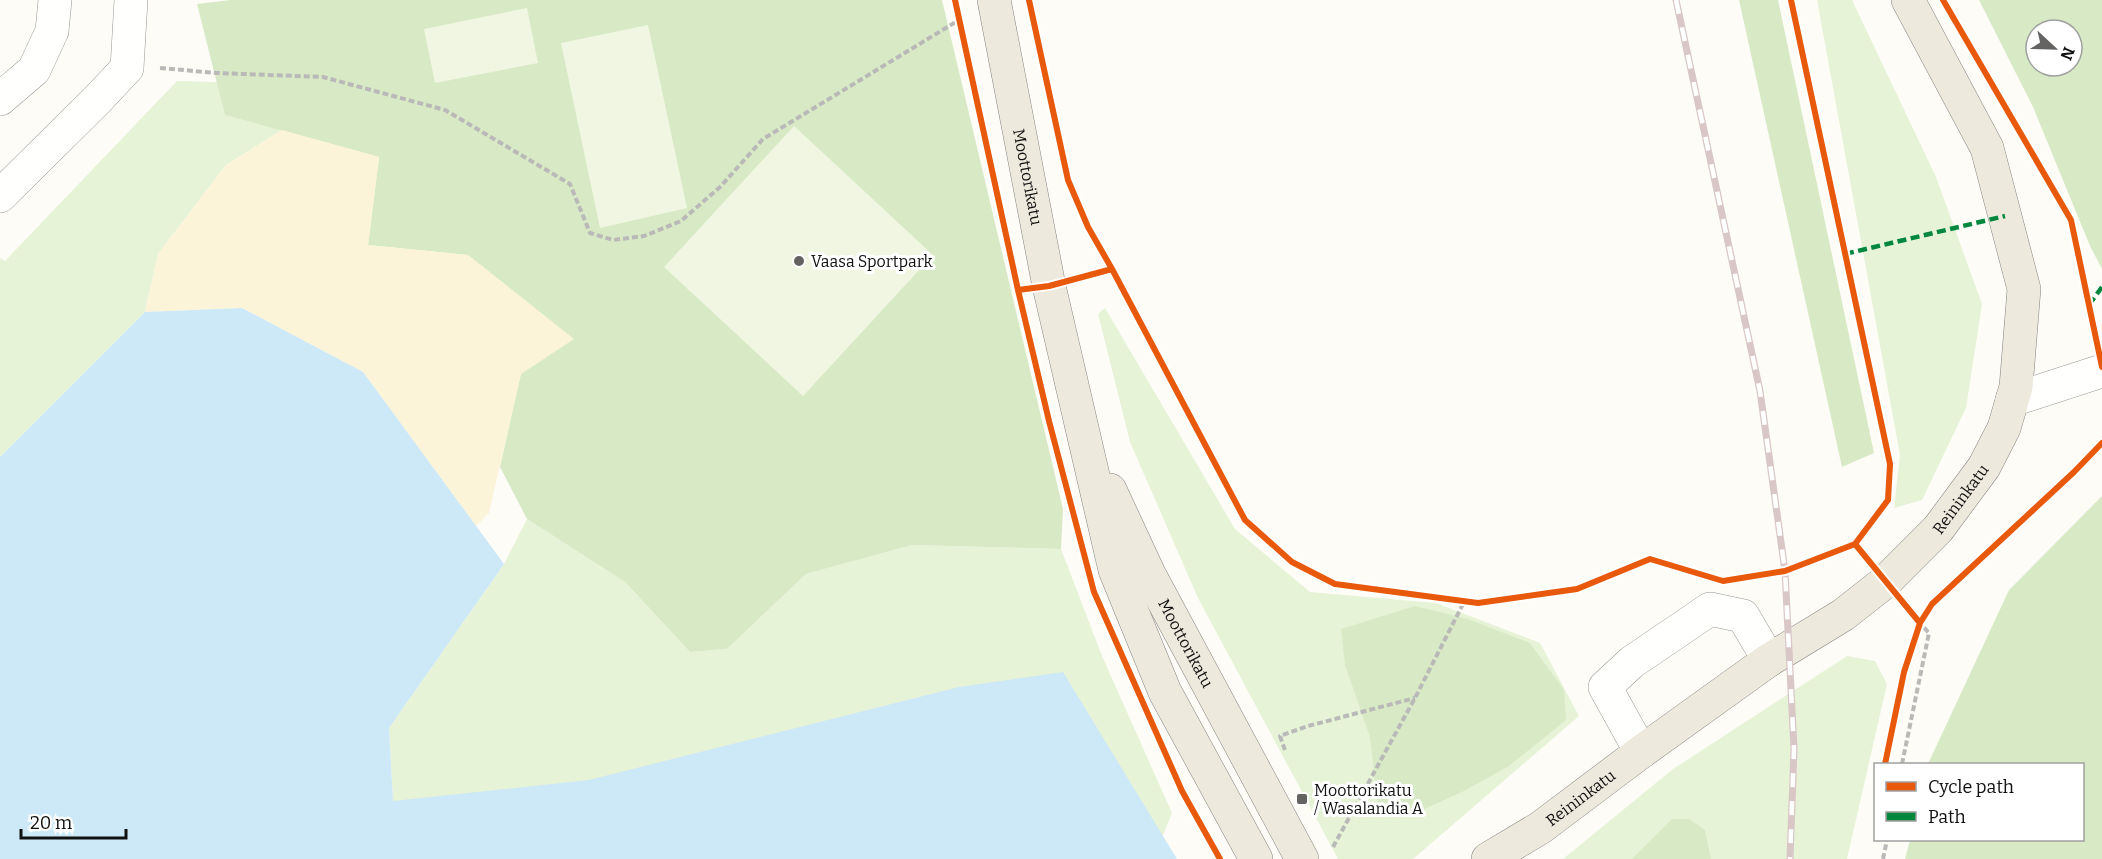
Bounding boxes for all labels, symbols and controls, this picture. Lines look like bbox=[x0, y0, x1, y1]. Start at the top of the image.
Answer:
north arrow bbox=[2024, 18, 2084, 78]
text: N bbox=[2056, 44, 2079, 63]
street label: Moottorikatu bbox=[1009, 127, 1047, 227]
place label: Vaasa Sportpark bbox=[811, 252, 933, 271]
marker: Vaasa Sportpark bbox=[792, 254, 806, 268]
street label: Reininkatu bbox=[1928, 460, 1992, 537]
street label: Moottorikatu bbox=[1155, 596, 1218, 691]
legend bbox=[1874, 763, 2084, 841]
street label: Reininkatu bbox=[1542, 765, 1619, 830]
text: Cycle path bbox=[1928, 776, 2014, 798]
place label: Moottorikatu / Wasalandia A bbox=[1314, 781, 1424, 818]
marker: Moottorikatu / Wasalandia A bbox=[1295, 792, 1309, 806]
scale bar bbox=[21, 802, 126, 840]
text: Path bbox=[1928, 806, 1966, 828]
text: 20 m bbox=[30, 812, 72, 834]

